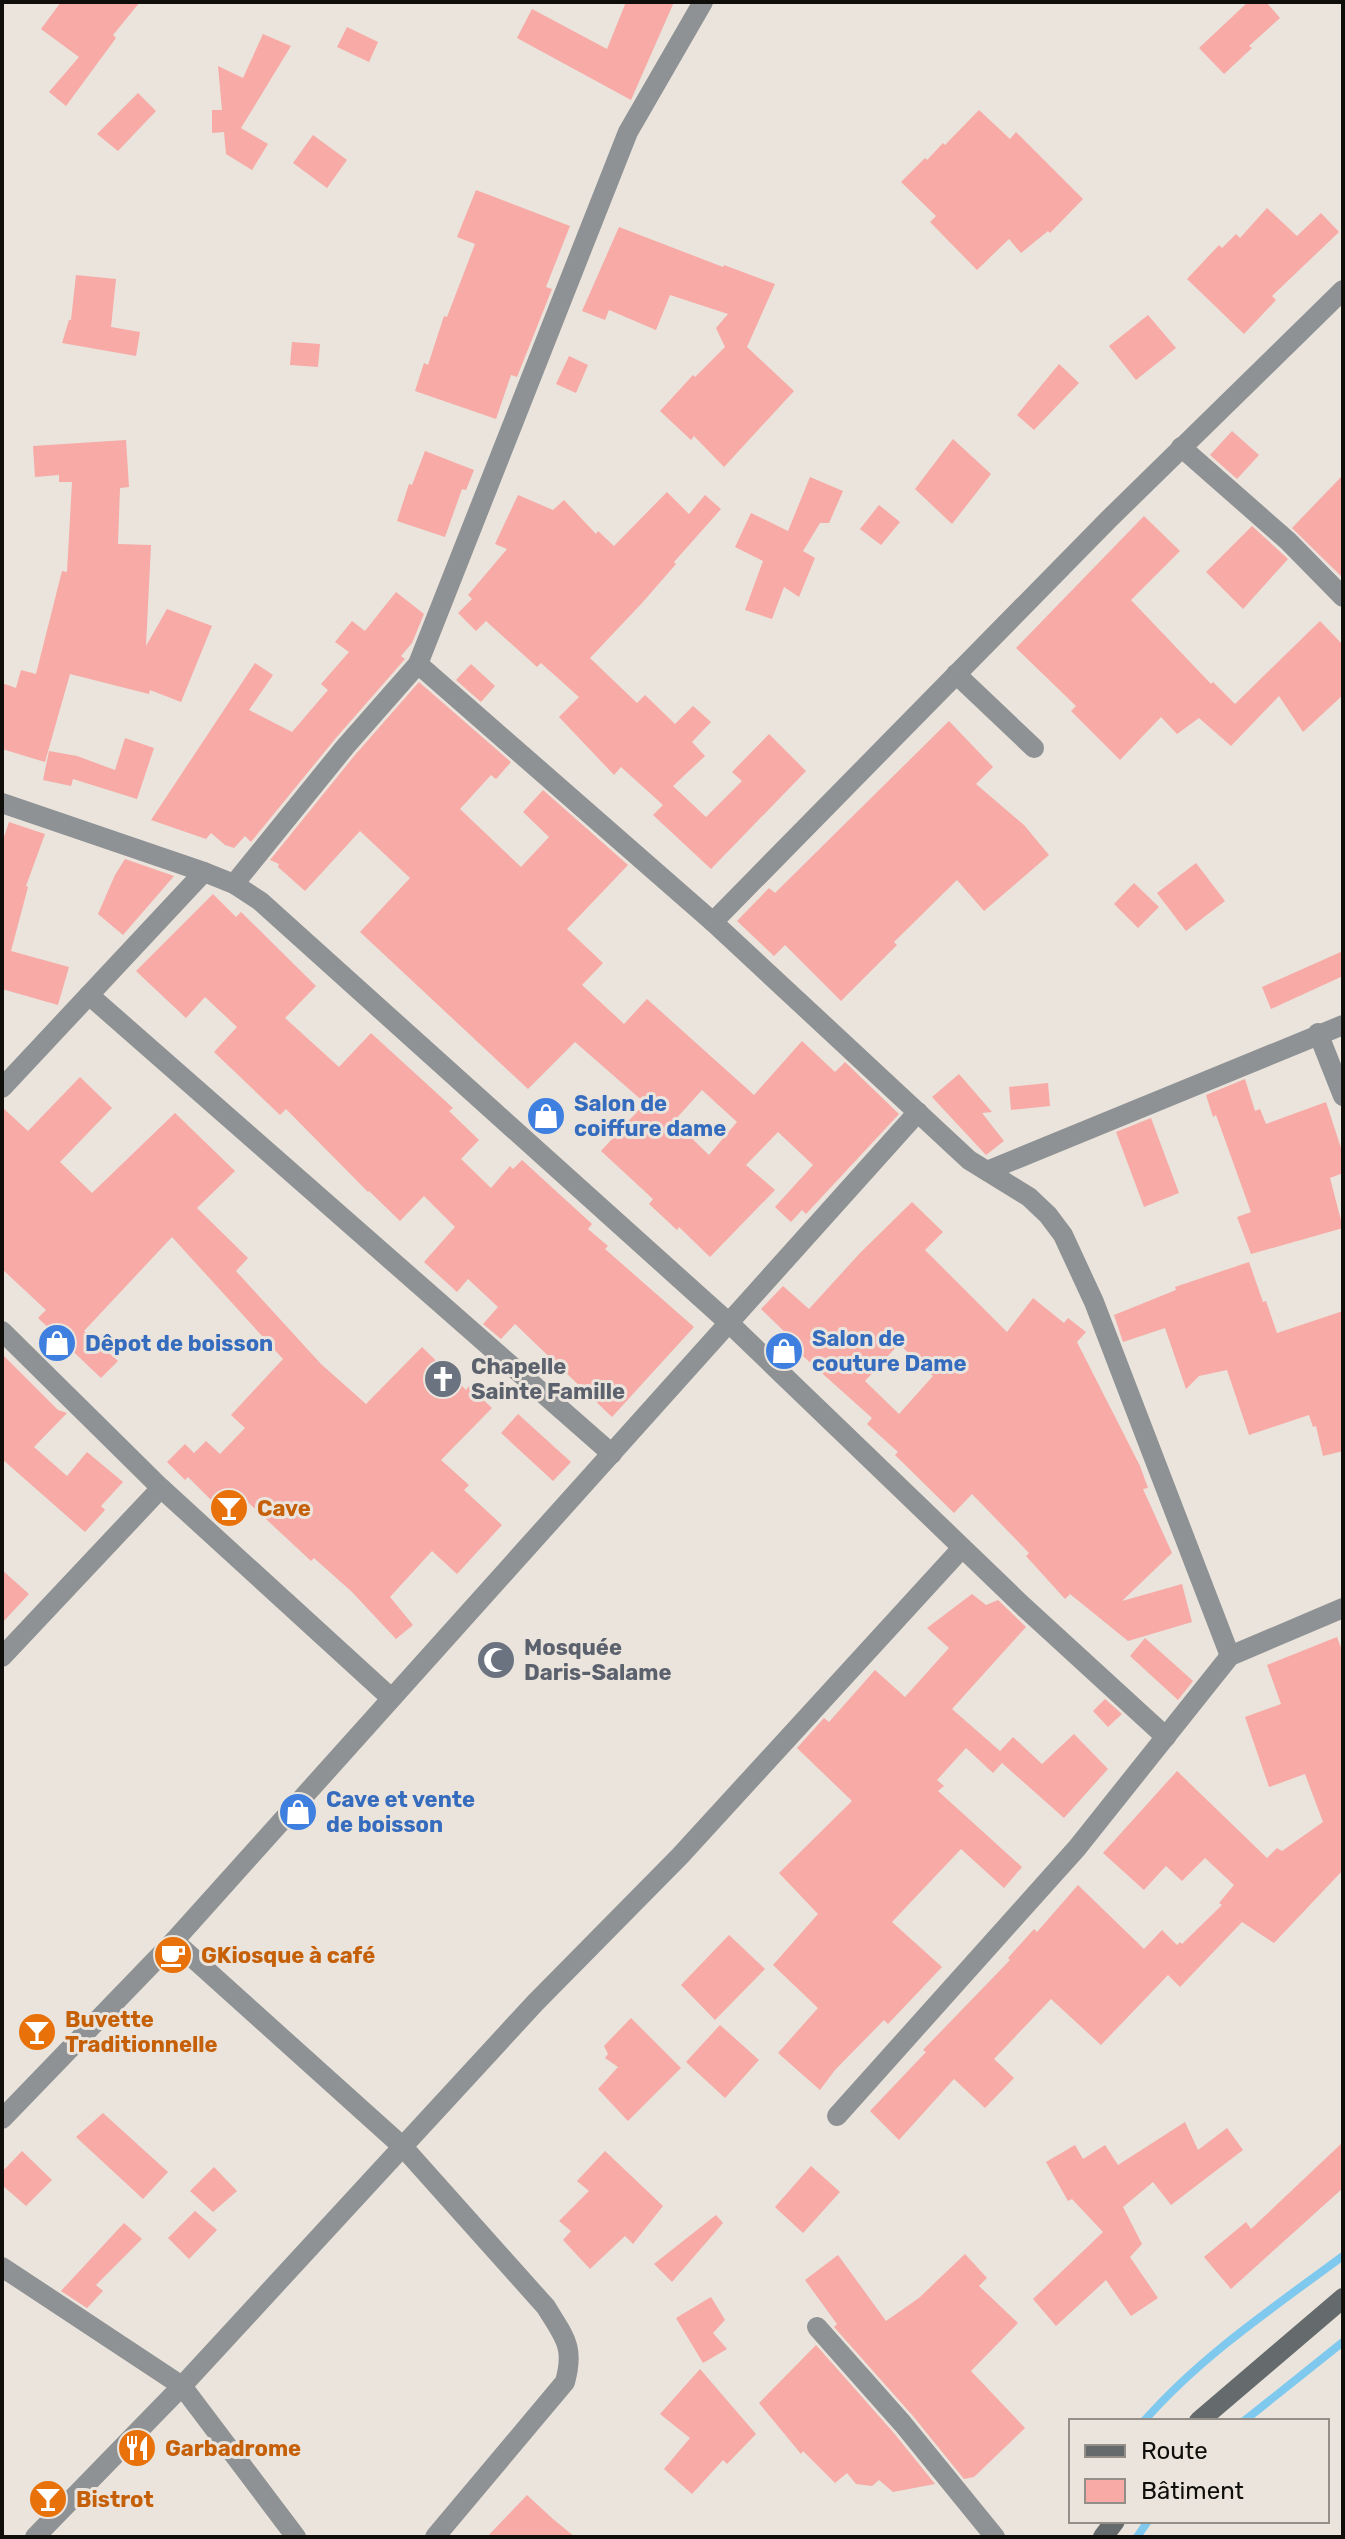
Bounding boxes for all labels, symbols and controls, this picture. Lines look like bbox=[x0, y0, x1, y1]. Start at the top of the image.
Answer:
place label: Salon de coiffure dame bbox=[574, 1090, 726, 1142]
shop icon: Salon de coiffure dame bbox=[525, 1095, 567, 1137]
shop icon: Dêpot de boisson bbox=[36, 1322, 78, 1364]
place label: Salon de couture Dame bbox=[812, 1325, 967, 1377]
place label: Dêpot de boisson bbox=[85, 1330, 273, 1357]
shop icon: Salon de couture Dame bbox=[763, 1330, 805, 1372]
place label: Chapelle Sainte Famille bbox=[471, 1353, 625, 1405]
church icon: Chapelle Sainte Famille bbox=[422, 1358, 464, 1400]
bar icon: Cave bbox=[208, 1487, 250, 1529]
place label: Cave bbox=[257, 1495, 311, 1522]
place label: Mosquée Daris-Salame bbox=[524, 1634, 671, 1686]
mosque icon: Mosquée Daris-Salame bbox=[475, 1639, 517, 1681]
place label: Cave et vente de boisson bbox=[326, 1786, 475, 1838]
shop icon: Cave et vente de boisson bbox=[277, 1791, 319, 1833]
cafe icon: GKiosque à café bbox=[152, 1934, 194, 1976]
place label: GKiosque à café bbox=[201, 1942, 375, 1969]
place label: Buvette Traditionnelle bbox=[65, 2006, 218, 2058]
bar icon: Buvette Traditionnelle bbox=[16, 2011, 58, 2053]
legend bbox=[1069, 2419, 1329, 2523]
restaurant icon: Garbadrome bbox=[116, 2427, 158, 2469]
place label: Garbadrome bbox=[165, 2435, 301, 2462]
text: Route bbox=[1141, 2437, 1208, 2465]
text: Bâtiment bbox=[1141, 2477, 1244, 2505]
bar icon: Bistrot bbox=[27, 2478, 69, 2520]
place label: Bistrot bbox=[76, 2486, 154, 2513]

